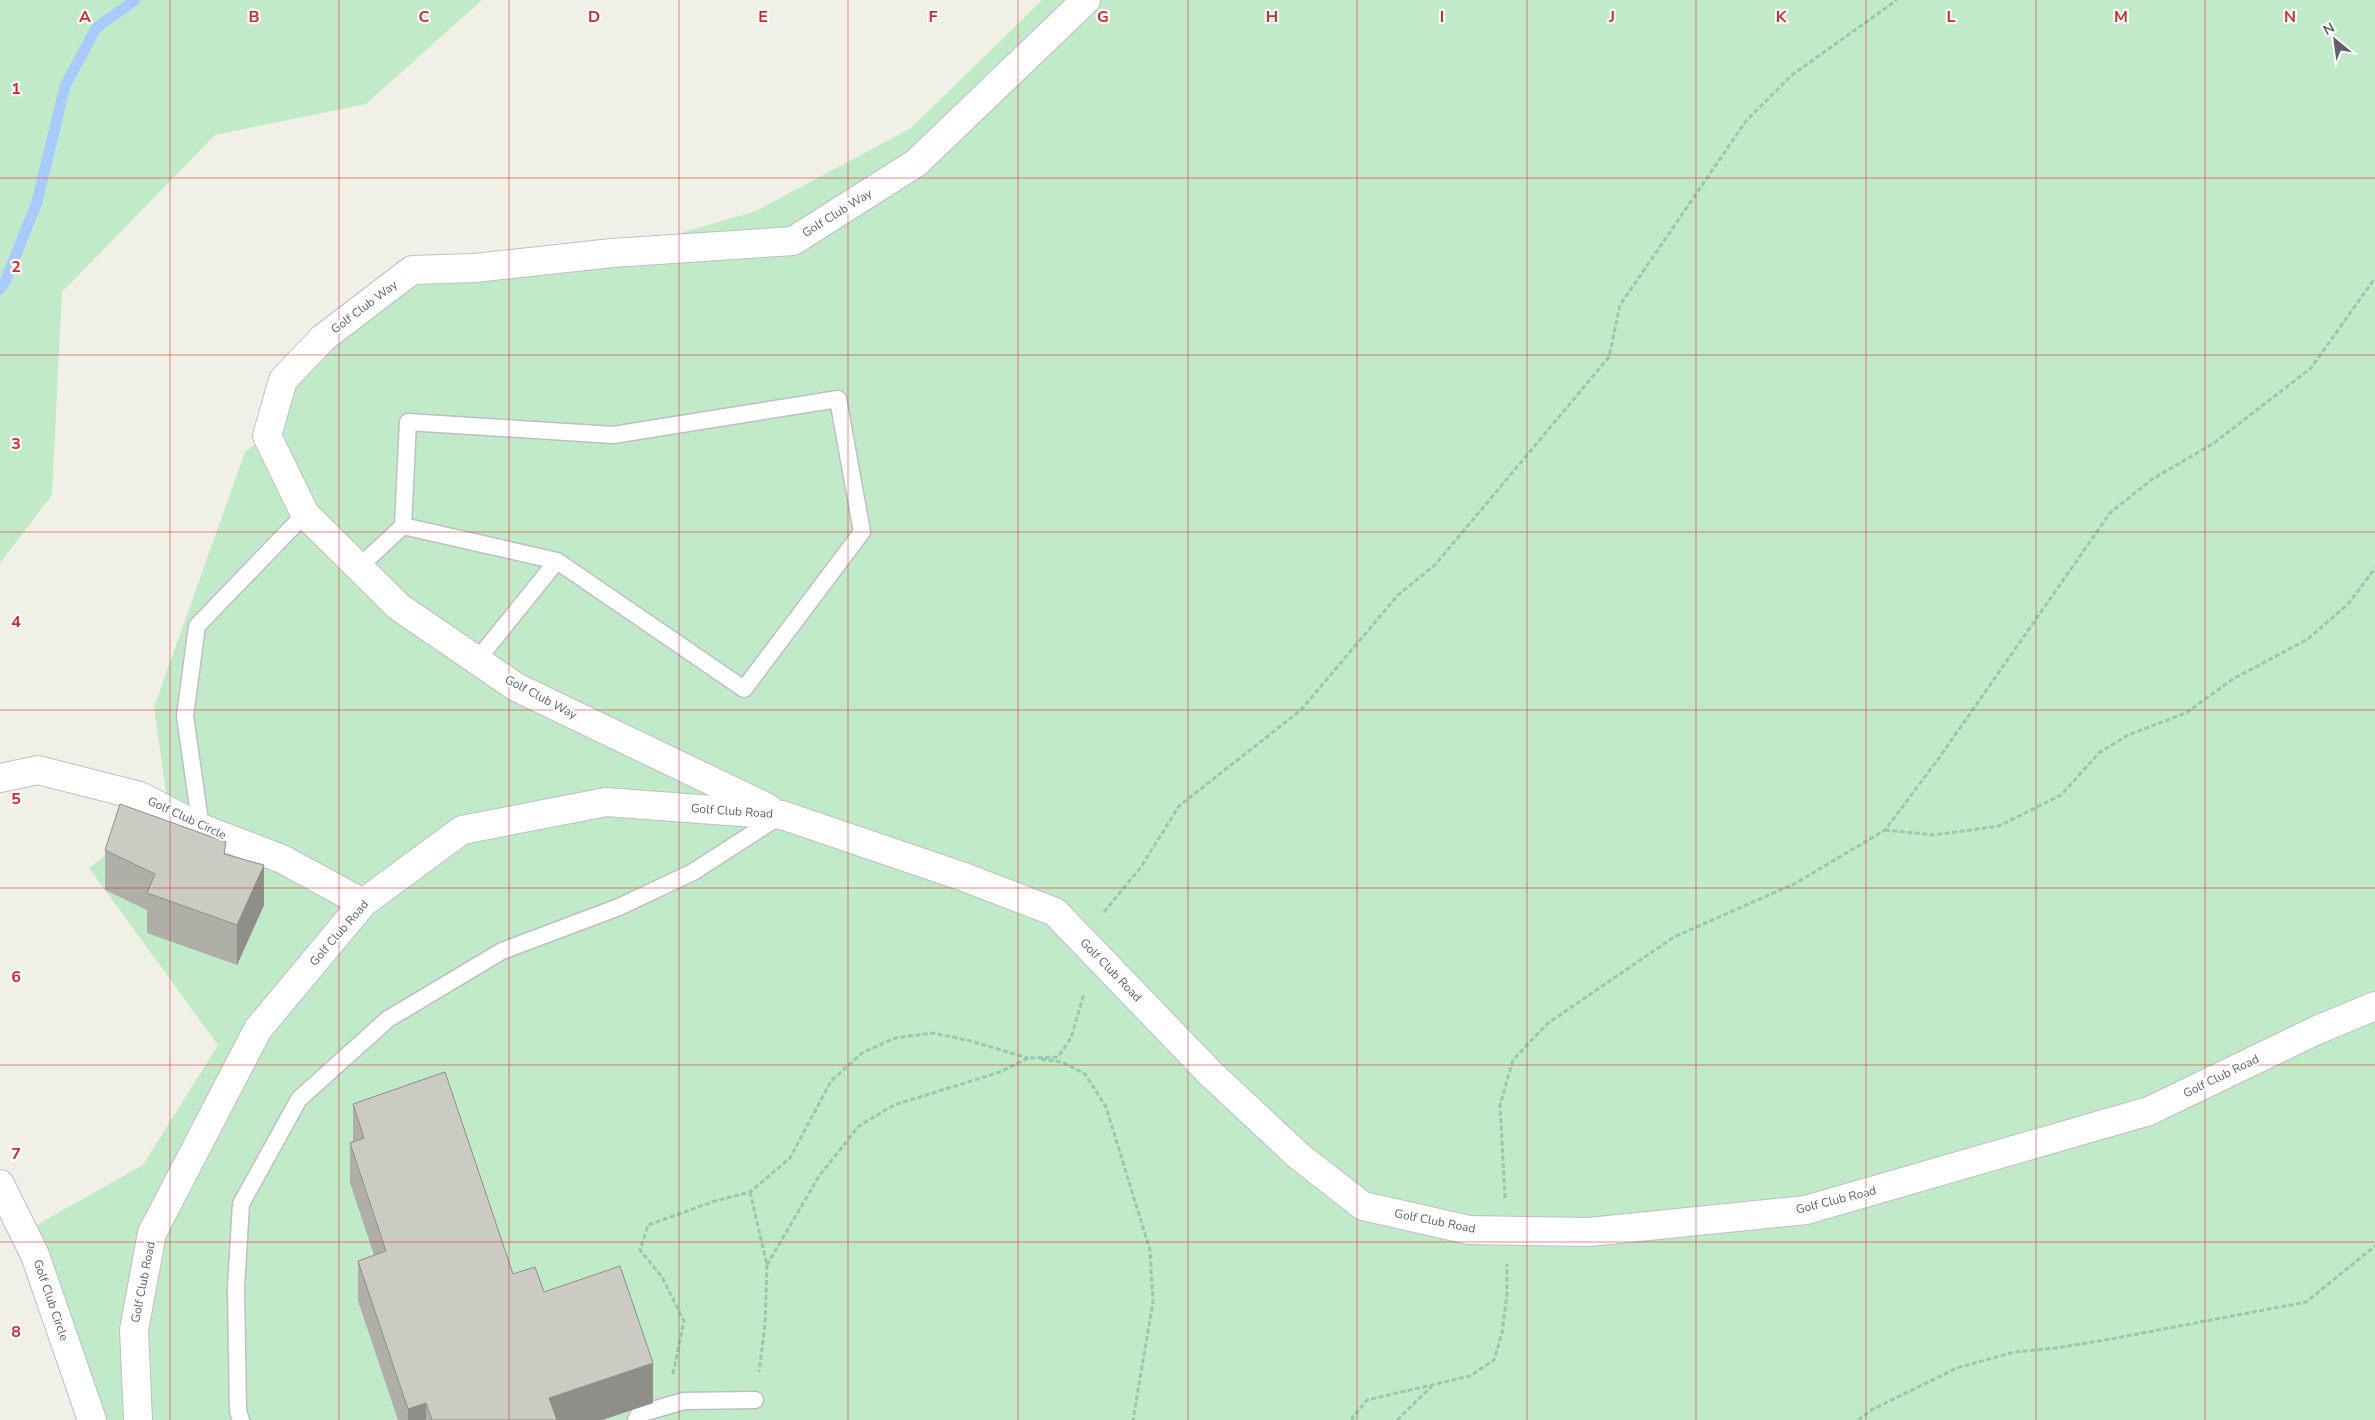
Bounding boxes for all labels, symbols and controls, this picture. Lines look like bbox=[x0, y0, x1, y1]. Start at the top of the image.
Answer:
text: A bbox=[79, 6, 91, 28]
text: B bbox=[248, 6, 260, 28]
text: C bbox=[419, 6, 430, 28]
text: D bbox=[588, 6, 600, 28]
text: E bbox=[758, 6, 768, 28]
text: F bbox=[929, 6, 938, 28]
text: G bbox=[1097, 6, 1109, 28]
text: H bbox=[1266, 6, 1278, 28]
text: I bbox=[1440, 6, 1444, 28]
text: J bbox=[1608, 6, 1615, 28]
text: K bbox=[1776, 6, 1788, 28]
text: L bbox=[1947, 6, 1956, 28]
text: M bbox=[2114, 6, 2128, 28]
text: N bbox=[2284, 6, 2296, 28]
north arrow bbox=[2310, 15, 2360, 65]
text: N bbox=[2320, 18, 2338, 40]
text: 1 bbox=[11, 78, 21, 100]
street label: Golf Club Way bbox=[799, 185, 876, 241]
text: 2 bbox=[11, 256, 21, 278]
street label: Golf Club Way bbox=[327, 276, 401, 337]
text: 3 bbox=[11, 433, 21, 455]
text: 4 bbox=[11, 611, 21, 633]
street label: Golf Club Way bbox=[502, 671, 581, 723]
text: 5 bbox=[11, 788, 21, 810]
street label: Golf Club Circle bbox=[145, 793, 229, 843]
street label: Golf Club Road bbox=[690, 800, 774, 822]
street label: Golf Club Road bbox=[306, 897, 372, 969]
street label: Golf Club Road bbox=[1077, 935, 1145, 1005]
text: 6 bbox=[11, 966, 21, 988]
street label: Golf Club Road bbox=[2181, 1051, 2261, 1101]
text: 7 bbox=[11, 1143, 21, 1165]
street label: Golf Club Road bbox=[1794, 1182, 1878, 1218]
street label: Golf Club Road bbox=[1393, 1205, 1477, 1237]
street label: Golf Club Road bbox=[127, 1240, 159, 1324]
street label: Golf Club Circle bbox=[30, 1257, 72, 1343]
text: 8 bbox=[11, 1321, 21, 1343]

